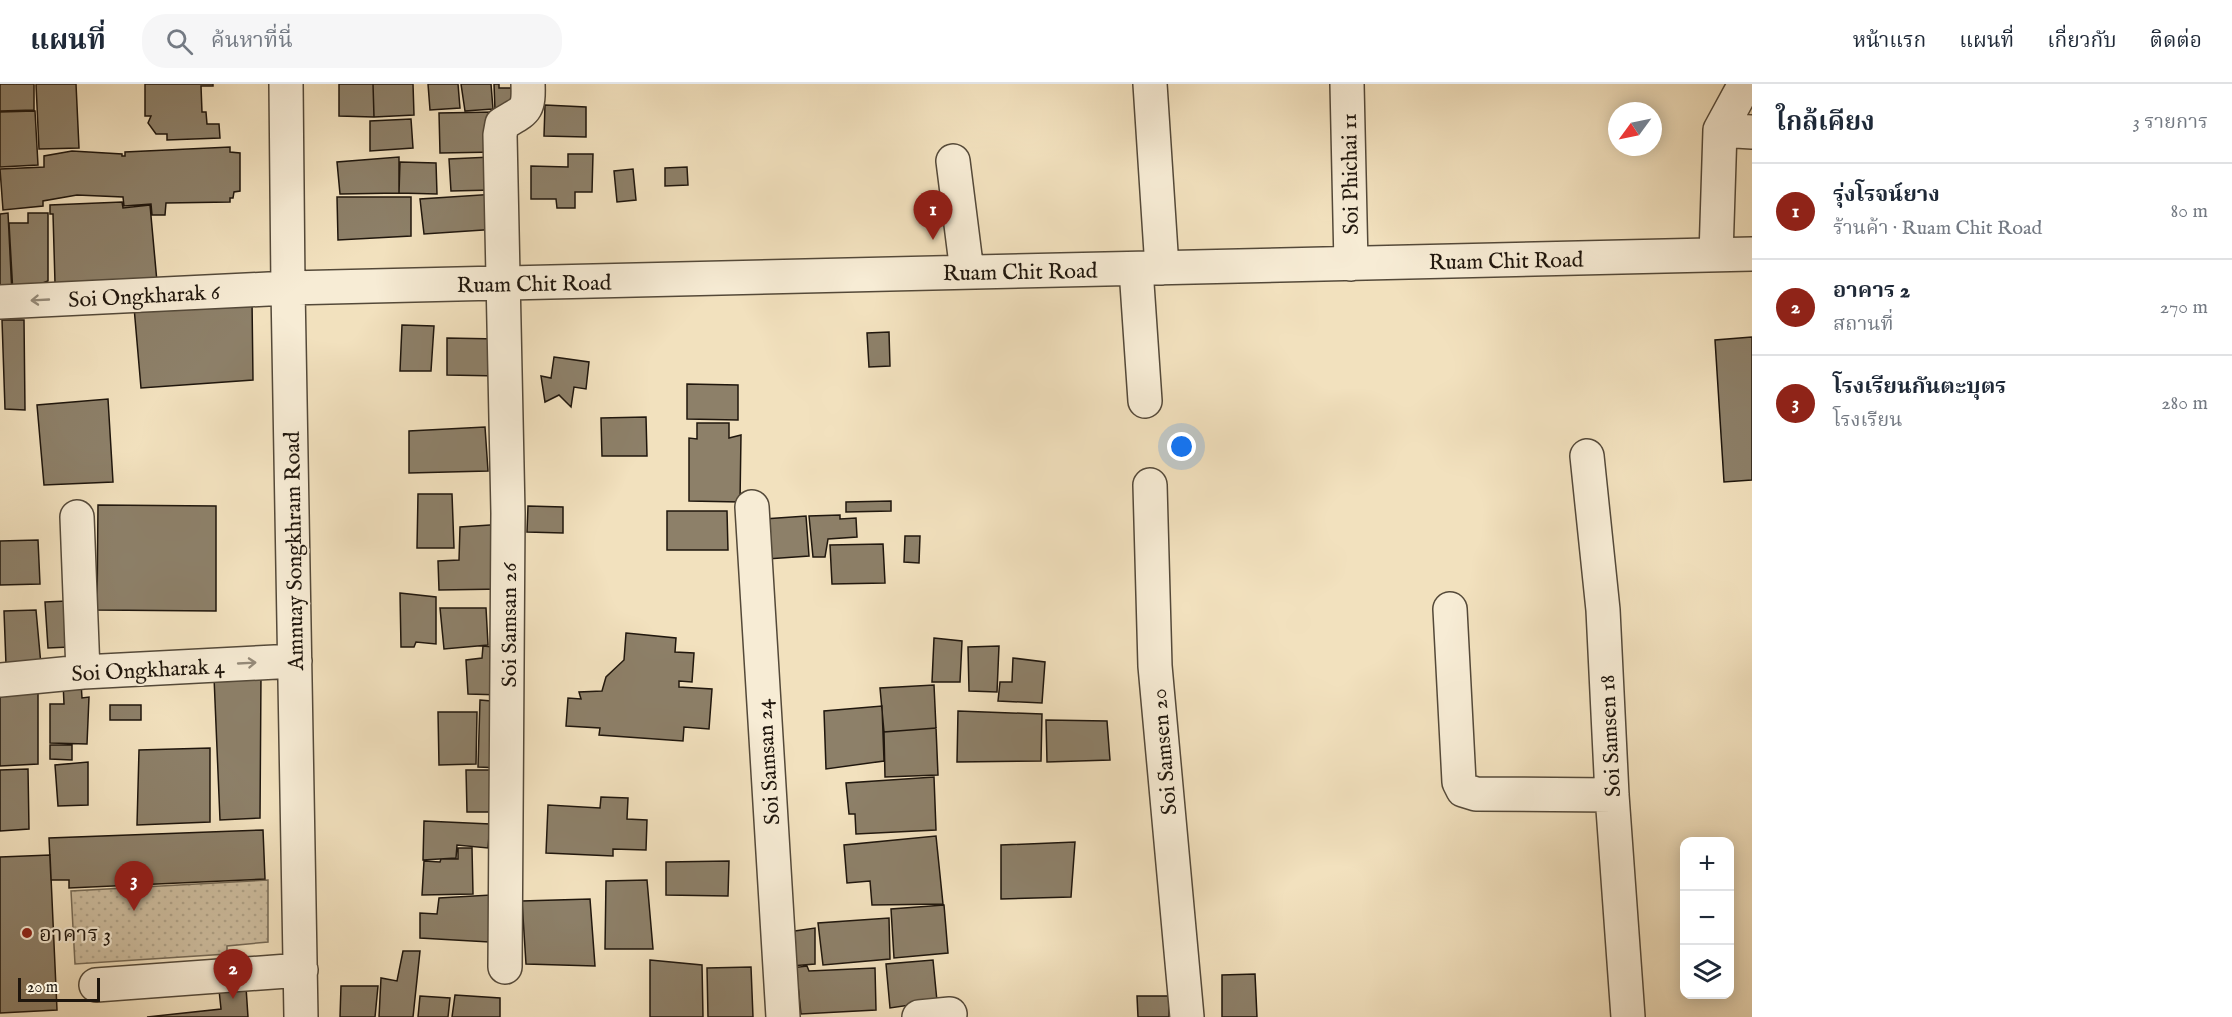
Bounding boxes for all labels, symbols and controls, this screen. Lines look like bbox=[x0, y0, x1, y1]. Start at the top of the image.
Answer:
search box bbox=[142, 14, 562, 68]
text: แผนที่ bbox=[30, 24, 106, 59]
icon: search bbox=[163, 25, 196, 58]
text: ค้นหาที่นี่ bbox=[211, 27, 293, 55]
text: หน้าแรก bbox=[1853, 28, 1926, 55]
text: แผนที่ bbox=[1959, 28, 2014, 55]
text: เกี่ยวกับ bbox=[2047, 28, 2117, 55]
text: ติดต่อ bbox=[2150, 28, 2202, 55]
north arrow bbox=[1608, 102, 1662, 156]
text: ใกล้เคียง bbox=[1776, 106, 1875, 139]
text: 3 รายการ bbox=[2132, 110, 2208, 135]
street label: Soi Phichai 11 bbox=[1336, 113, 1366, 235]
text: รุ่งโรจน์ยาง bbox=[1833, 181, 1940, 209]
pin: 1 bbox=[914, 190, 952, 240]
text: 1 bbox=[1792, 199, 1799, 224]
text: 80 m bbox=[2171, 199, 2208, 224]
text: ร้านค้า · Ruam Chit Road bbox=[1833, 216, 2042, 241]
street label: Ruam Chit Road bbox=[1428, 247, 1584, 277]
street label: Ruam Chit Road bbox=[942, 258, 1098, 288]
street label: Ruam Chit Road bbox=[456, 270, 612, 300]
text: อาคาร 2 bbox=[1833, 277, 1910, 305]
street label: Soi Ongkharak 6 bbox=[67, 279, 221, 315]
one-way arrow bbox=[31, 295, 51, 306]
text: 2 bbox=[1791, 295, 1800, 320]
text: 270 m bbox=[2160, 295, 2208, 320]
text: สถานที่ bbox=[1833, 312, 1894, 337]
text: โรงเรียนกันตะบุตร bbox=[1833, 373, 2006, 401]
text: 3 bbox=[1792, 391, 1799, 416]
text: 280 m bbox=[2161, 391, 2208, 416]
text: โรงเรียน bbox=[1833, 408, 1902, 433]
street label: Amnuay Songkhram Road bbox=[279, 431, 311, 672]
your location bbox=[1167, 432, 1196, 461]
street label: Soi Samsan 26 bbox=[496, 562, 524, 687]
street label: Soi Ongkharak 4 bbox=[71, 653, 226, 689]
one-way arrow bbox=[236, 657, 256, 668]
street label: Soi Samsen 18 bbox=[1594, 674, 1628, 798]
street label: Soi Samsen 20 bbox=[1146, 687, 1184, 816]
street label: Soi Samsan 24 bbox=[751, 698, 787, 826]
map controls bbox=[1680, 837, 1734, 999]
button: + bbox=[1680, 837, 1734, 891]
pin: 3 bbox=[114, 862, 154, 911]
button: − bbox=[1680, 891, 1734, 945]
place label: อาคาร 3 bbox=[39, 921, 111, 949]
marker: อาคาร 3 bbox=[20, 926, 34, 940]
button: layers bbox=[1680, 945, 1734, 999]
pin: 2 bbox=[214, 950, 252, 999]
scale bar bbox=[18, 975, 100, 1002]
text: 20 m bbox=[27, 978, 58, 998]

